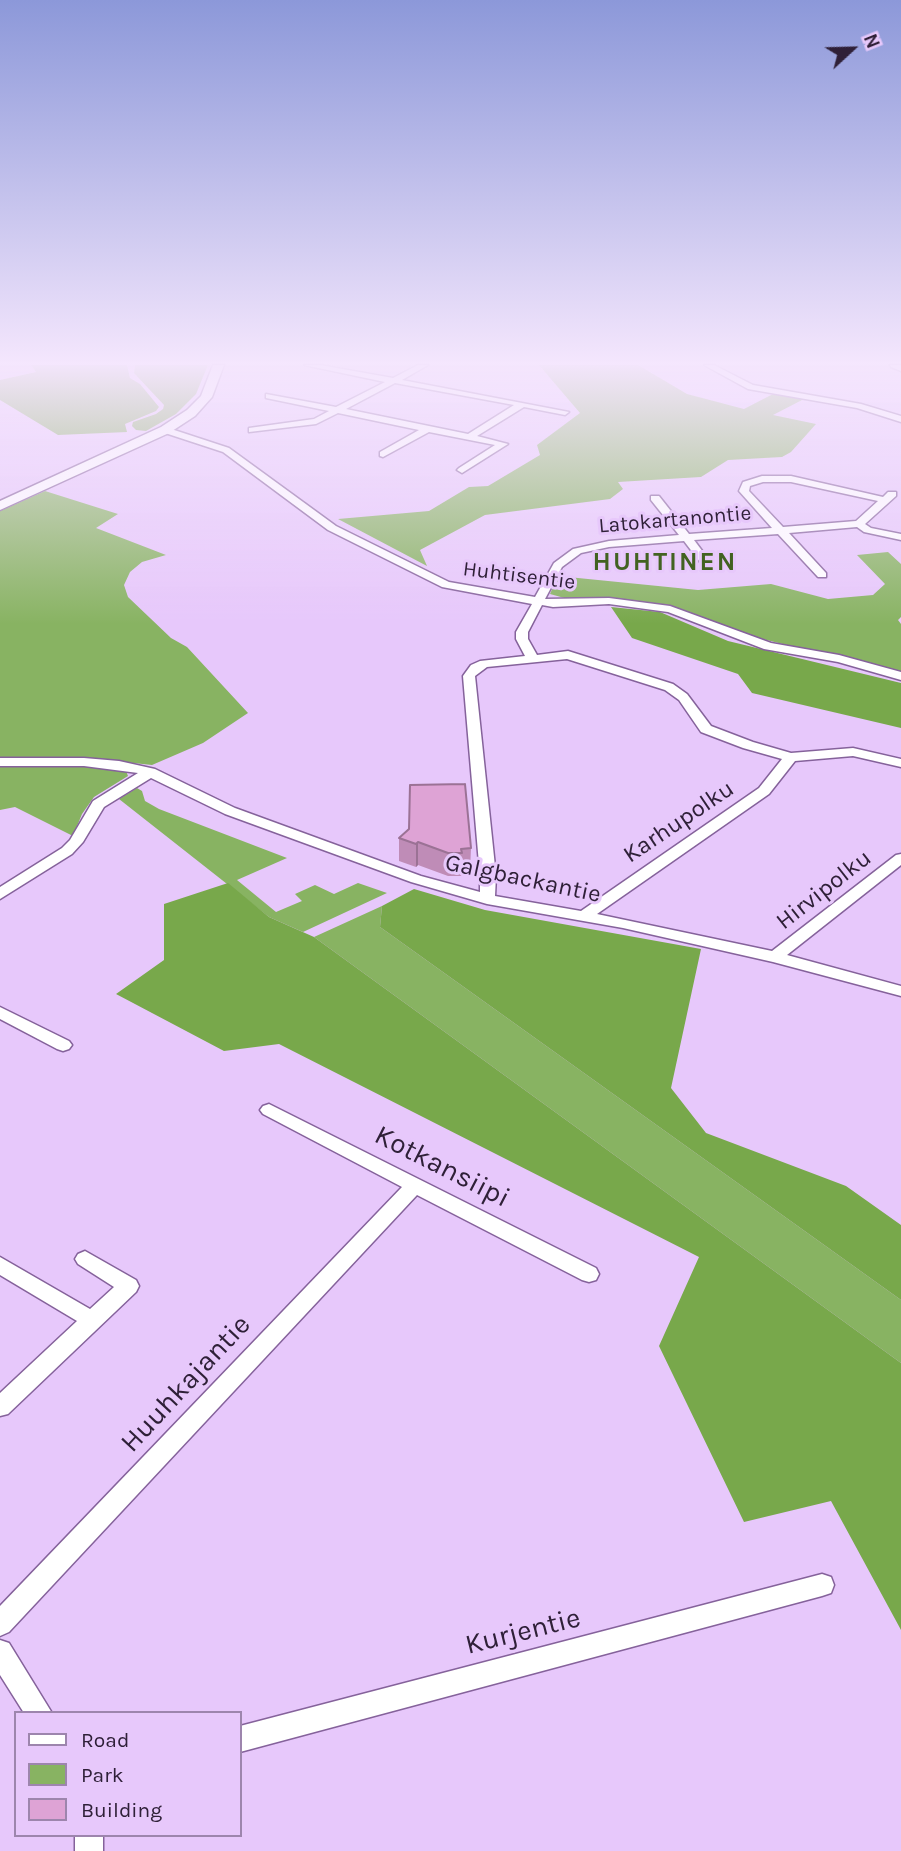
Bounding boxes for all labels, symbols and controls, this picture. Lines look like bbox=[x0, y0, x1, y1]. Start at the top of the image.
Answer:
north arrow bbox=[817, 14, 887, 84]
text: N bbox=[859, 31, 884, 52]
street label: Latokartanontie bbox=[598, 501, 752, 539]
district label: HUHTINEN bbox=[594, 547, 736, 579]
street label: Huhtisentie bbox=[461, 557, 577, 595]
street label: Karhupolku bbox=[618, 774, 740, 870]
street label: Hirvipolku bbox=[771, 844, 877, 936]
street label: Galgbackantie bbox=[443, 848, 603, 910]
street label: Kotkansiipi bbox=[369, 1119, 515, 1215]
street label: Huuhkajantie bbox=[114, 1309, 258, 1459]
street label: Kurjentie bbox=[462, 1601, 584, 1663]
legend bbox=[14, 1711, 242, 1837]
text: Road bbox=[81, 1728, 129, 1752]
text: Park bbox=[81, 1763, 124, 1787]
text: Building bbox=[81, 1798, 162, 1822]

